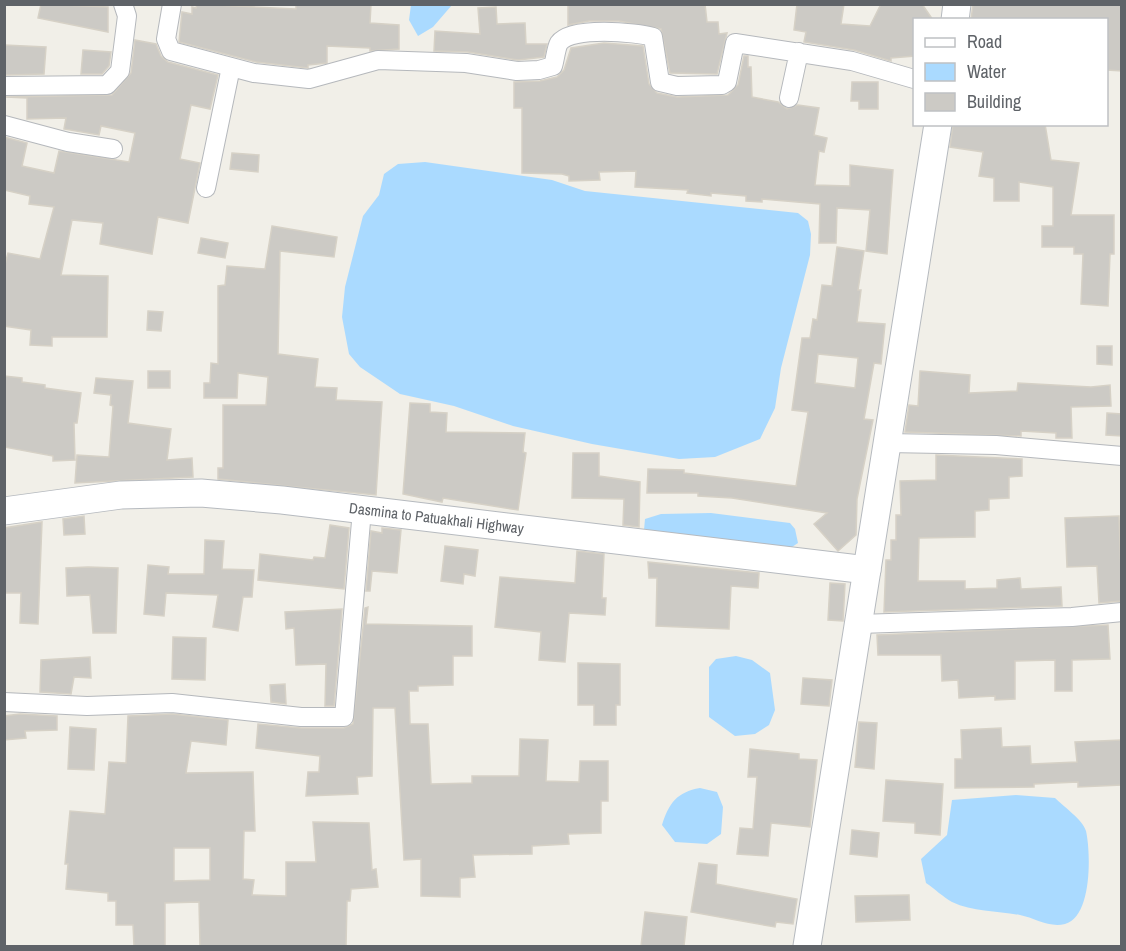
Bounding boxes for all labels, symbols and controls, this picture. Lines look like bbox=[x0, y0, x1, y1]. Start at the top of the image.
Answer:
legend bbox=[913, 18, 1108, 126]
text: Road bbox=[967, 29, 1002, 54]
text: Water bbox=[967, 59, 1006, 84]
text: Building bbox=[967, 89, 1022, 114]
street label: Dasmina to Patuakhali Highway bbox=[348, 497, 526, 539]

